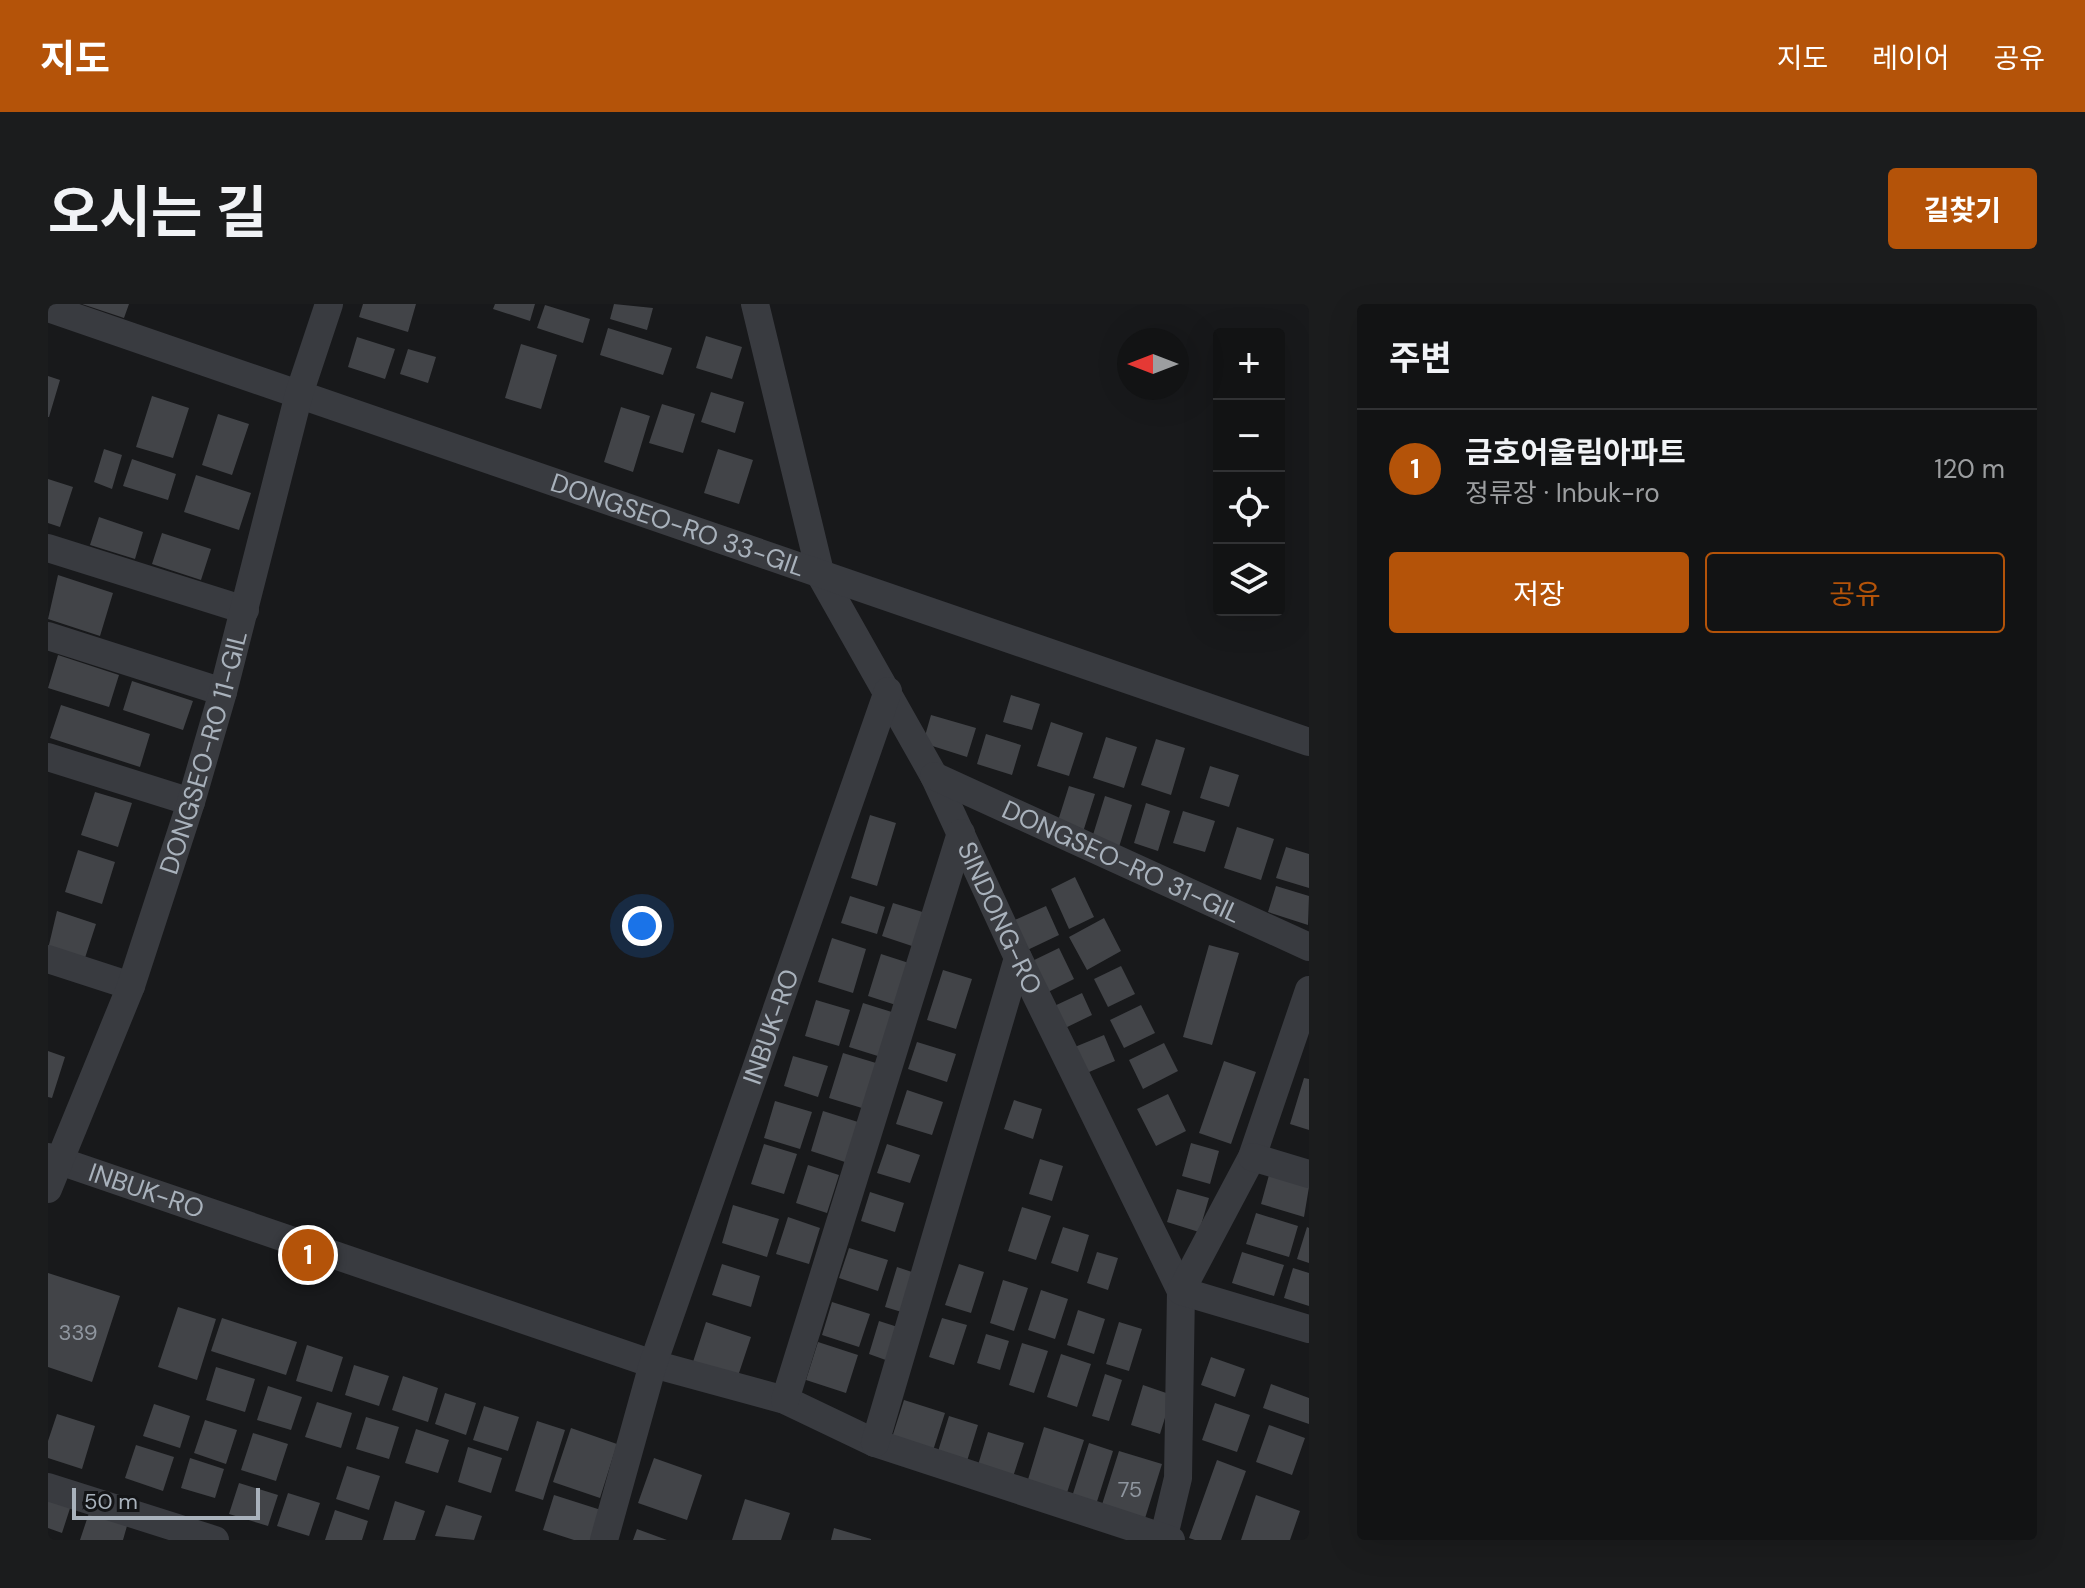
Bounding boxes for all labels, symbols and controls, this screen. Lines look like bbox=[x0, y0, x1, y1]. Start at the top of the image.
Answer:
text: 지도 bbox=[40, 34, 110, 84]
text: 지도 bbox=[1777, 40, 1828, 77]
text: 레이어 bbox=[1872, 40, 1949, 77]
text: 공유 bbox=[1993, 40, 2045, 77]
button: 길찾기 bbox=[1888, 168, 2037, 249]
text: 오시는 길 bbox=[48, 176, 267, 249]
north arrow bbox=[1117, 328, 1189, 400]
map controls bbox=[1213, 328, 1285, 616]
button: + bbox=[1213, 328, 1285, 400]
text: 주변 bbox=[1389, 336, 1452, 381]
button: − bbox=[1213, 400, 1285, 472]
text: 금호어울림아파트 bbox=[1465, 433, 1686, 472]
text: 1 bbox=[1410, 452, 1420, 486]
text: 120 m bbox=[1934, 452, 2005, 486]
street label: DONGSEO-RO 33-GIL bbox=[546, 465, 809, 584]
button: locate bbox=[1213, 472, 1285, 544]
text: 정류장 · Inbuk-ro bbox=[1465, 476, 1660, 510]
button: layers bbox=[1213, 544, 1285, 616]
button: 저장 bbox=[1389, 552, 1689, 633]
button: 공유 bbox=[1705, 552, 2005, 633]
street label: DONGSEO-RO 11-GIL bbox=[152, 627, 255, 878]
street label: DONGSEO-RO 31-GIL bbox=[997, 792, 1246, 931]
street label: SINDONG-RO bbox=[950, 836, 1050, 1000]
your location bbox=[622, 906, 662, 946]
street label: INBUK-RO bbox=[735, 964, 807, 1089]
street label: INBUK-RO bbox=[84, 1155, 209, 1226]
pin: 1 bbox=[282, 1225, 334, 1285]
house number: 339 bbox=[58, 1318, 98, 1347]
house number: 75 bbox=[1118, 1475, 1142, 1504]
scale bar bbox=[72, 1484, 260, 1520]
text: 50 m bbox=[84, 1487, 138, 1516]

